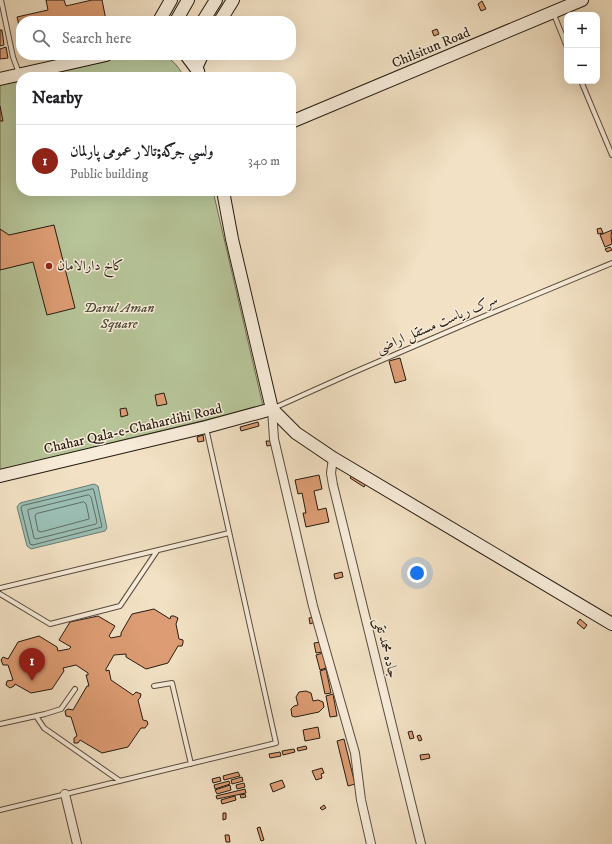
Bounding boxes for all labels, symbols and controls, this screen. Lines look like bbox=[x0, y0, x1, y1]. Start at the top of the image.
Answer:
map controls bbox=[564, 12, 600, 84]
button: + bbox=[564, 12, 600, 48]
search box bbox=[16, 16, 296, 60]
street label: Chilsitun Road bbox=[389, 23, 473, 73]
icon: search bbox=[30, 27, 52, 49]
text: Search here bbox=[62, 29, 131, 48]
button: − bbox=[564, 48, 600, 84]
text: Nearby bbox=[32, 87, 82, 109]
text: ولسي جرګه;تالار عمومی پارلمان bbox=[70, 142, 213, 161]
text: 1 bbox=[43, 153, 47, 169]
text: 340 m bbox=[248, 153, 280, 169]
text: Public building bbox=[70, 166, 148, 182]
place label: کاخ دارالامان bbox=[57, 257, 124, 278]
marker: کاخ دارالامان bbox=[44, 261, 54, 271]
street label: سرک ریاست مستقل اراضی bbox=[374, 290, 501, 359]
park label: Darul Aman Square bbox=[84, 299, 154, 333]
street label: Chahar Qala-e-Chahardihi Road bbox=[42, 400, 224, 458]
your location bbox=[407, 563, 427, 583]
street label: جاده محمد تقی bbox=[369, 616, 402, 680]
pin: 1 bbox=[19, 648, 45, 681]

